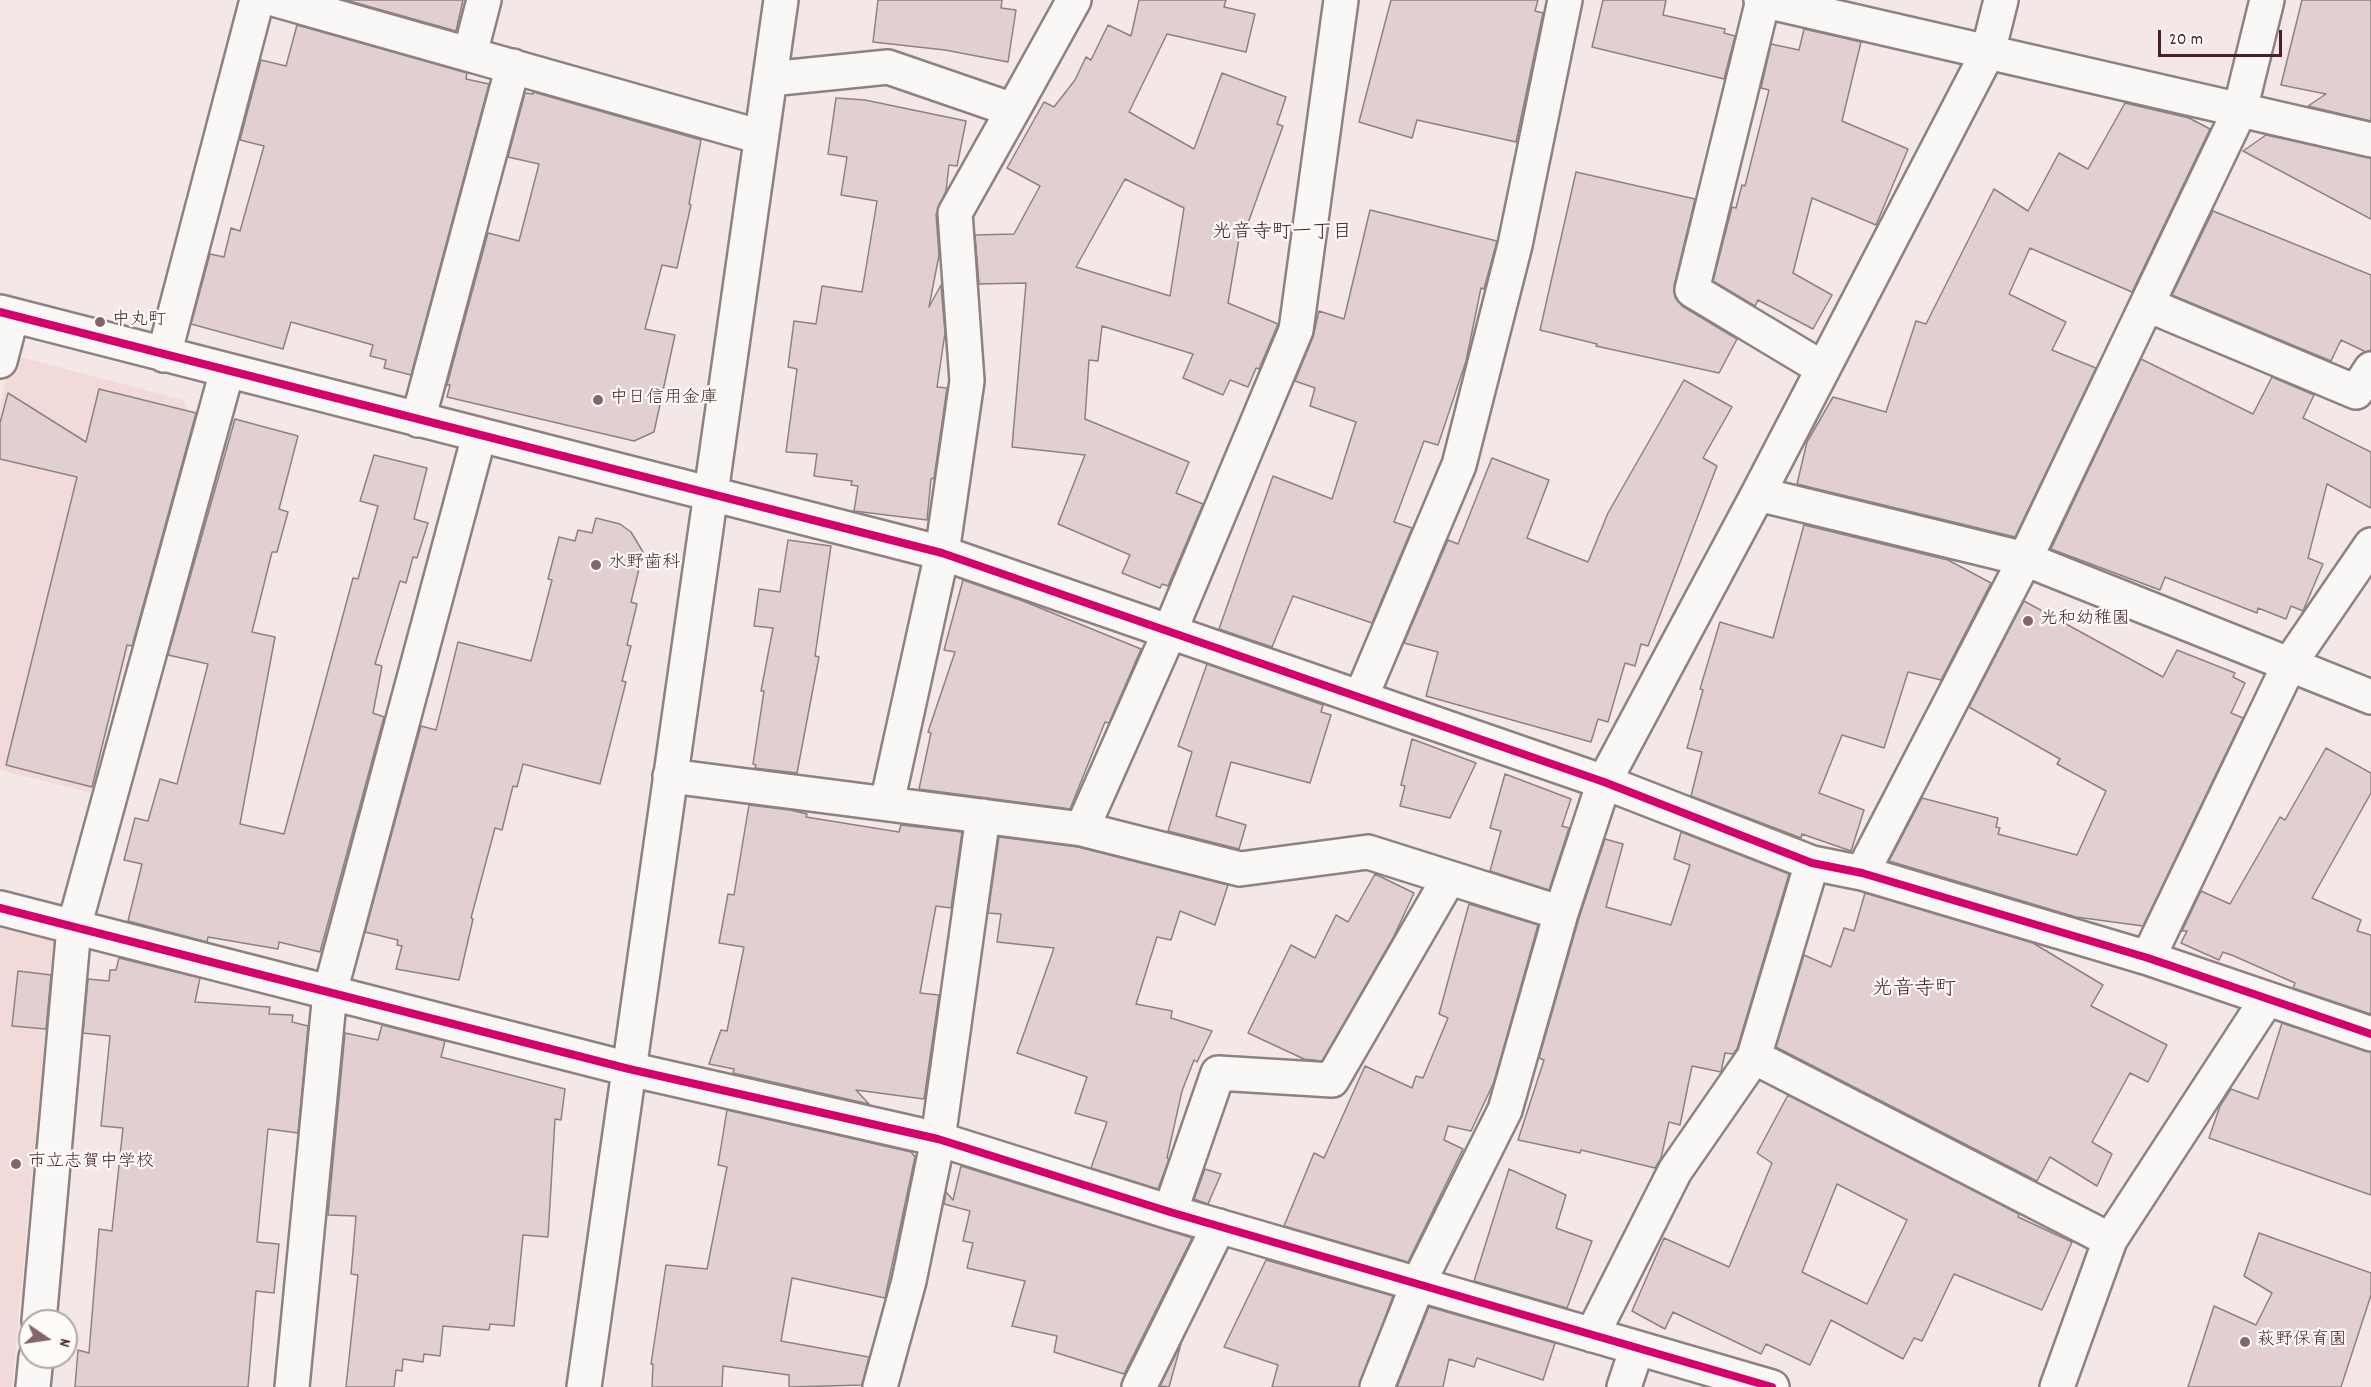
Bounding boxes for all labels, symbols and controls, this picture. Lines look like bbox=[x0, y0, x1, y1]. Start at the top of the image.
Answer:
scale bar bbox=[2161, 18, 2286, 56]
text: 20 m bbox=[2169, 28, 2203, 53]
district label: 光音寺町一丁目 bbox=[1212, 222, 1352, 246]
place label: 中丸町 bbox=[112, 311, 166, 333]
marker: 中丸町 bbox=[93, 315, 107, 329]
place label: 中日信用金庫 bbox=[610, 389, 718, 411]
marker: 中日信用金庫 bbox=[591, 393, 605, 407]
place label: 水野歯科 bbox=[608, 554, 680, 576]
marker: 水野歯科 bbox=[589, 558, 603, 572]
place label: 光和幼稚園 bbox=[2040, 610, 2130, 632]
marker: 光和幼稚園 bbox=[2021, 614, 2035, 628]
district label: 光音寺町 bbox=[1872, 978, 1956, 1004]
place label: 市立志賀中学校 bbox=[28, 1153, 154, 1175]
marker: 市立志賀中学校 bbox=[9, 1157, 23, 1171]
north arrow bbox=[18, 1309, 78, 1369]
place label: 萩野保育園 bbox=[2257, 1331, 2347, 1353]
marker: 萩野保育園 bbox=[2238, 1335, 2252, 1349]
text: N bbox=[52, 1336, 76, 1349]

